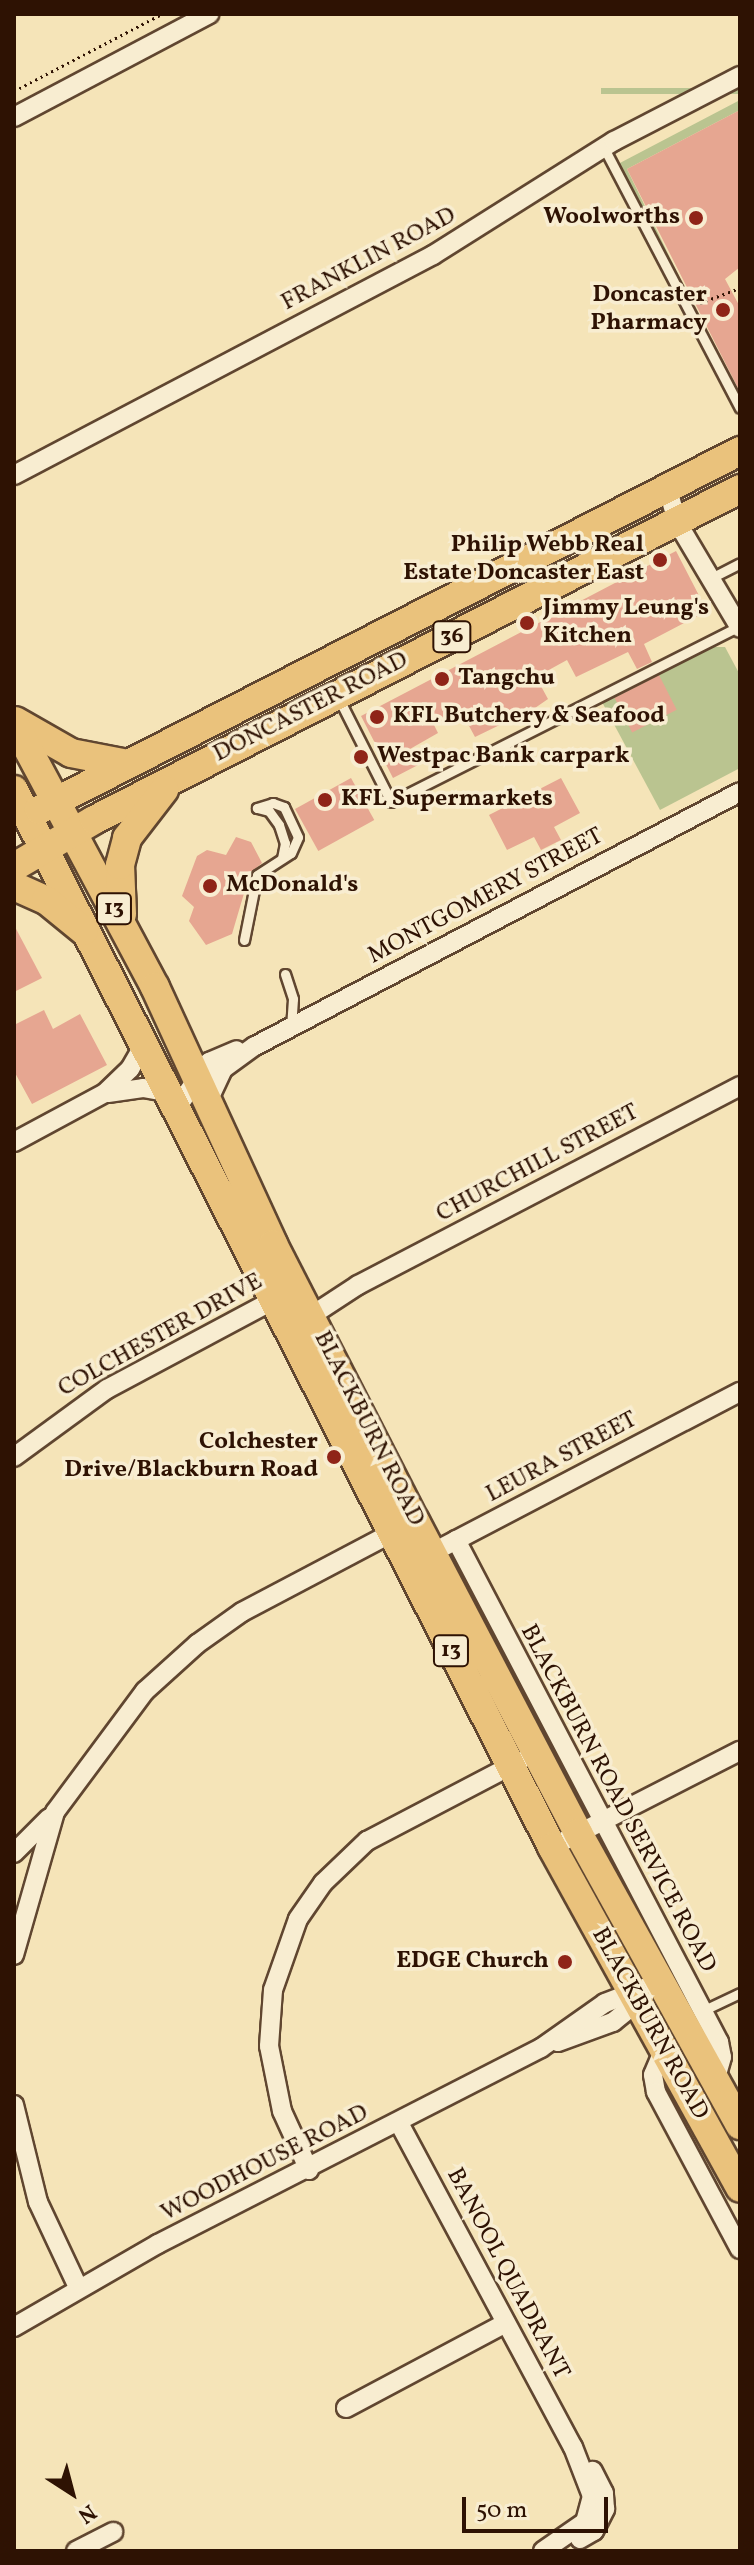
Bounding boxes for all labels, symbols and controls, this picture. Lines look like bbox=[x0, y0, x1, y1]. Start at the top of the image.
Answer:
street label: FRANKLIN ROAD bbox=[277, 202, 461, 318]
place label: Woolworths bbox=[543, 204, 680, 232]
marker: Woolworths bbox=[687, 209, 705, 227]
place label: Doncaster Pharmacy bbox=[591, 282, 707, 338]
marker: Doncaster Pharmacy bbox=[714, 301, 732, 319]
place label: Philip Webb Real Estate Doncaster East bbox=[403, 532, 644, 588]
marker: Philip Webb Real Estate Doncaster East bbox=[651, 551, 669, 569]
place label: Jimmy Leung's Kitchen bbox=[543, 595, 710, 651]
marker: Jimmy Leung's Kitchen bbox=[518, 614, 536, 632]
road number: 36 bbox=[432, 619, 472, 655]
street label: DONCASTER ROAD bbox=[209, 647, 413, 769]
place label: Tangchu bbox=[458, 665, 555, 693]
marker: Tangchu bbox=[433, 670, 451, 688]
place label: KFL Butchery & Seafood bbox=[393, 703, 665, 731]
marker: KFL Butchery & Seafood bbox=[368, 708, 386, 726]
place label: Westpac Bank carpark bbox=[377, 743, 630, 771]
marker: Westpac Bank carpark bbox=[352, 748, 370, 766]
place label: KFL Supermarkets bbox=[341, 786, 553, 814]
marker: KFL Supermarkets bbox=[316, 791, 334, 809]
street label: MONTGOMERY STREET bbox=[363, 823, 609, 971]
place label: McDonald's bbox=[226, 872, 358, 900]
marker: McDonald's bbox=[201, 877, 219, 895]
road number: 13 bbox=[94, 891, 134, 927]
street label: CHURCHILL STREET bbox=[432, 1099, 644, 1229]
street label: COLCHESTER DRIVE bbox=[54, 1268, 268, 1404]
street label: BLACKBURN ROAD bbox=[306, 1327, 430, 1531]
street label: LEURA STREET bbox=[482, 1406, 642, 1510]
place label: Colchester Drive/Blackburn Road bbox=[64, 1429, 318, 1485]
marker: Colchester Drive/Blackburn Road bbox=[325, 1448, 343, 1466]
street label: BLACKBURN ROAD SERVICE ROAD bbox=[513, 1620, 721, 1978]
road number: 13 bbox=[431, 1633, 471, 1669]
street label: BLACKBURN ROAD bbox=[584, 1923, 714, 2125]
place label: EDGE Church bbox=[396, 1948, 549, 1976]
marker: EDGE Church bbox=[556, 1953, 574, 1971]
street label: WOODHOUSE ROAD bbox=[157, 2099, 373, 2229]
street label: BANOOL QUADRANT bbox=[439, 2164, 575, 2384]
north arrow bbox=[32, 2453, 112, 2533]
scale bar bbox=[466, 2481, 612, 2531]
text: 50 m bbox=[476, 2494, 528, 2528]
text: N bbox=[71, 2496, 102, 2530]

